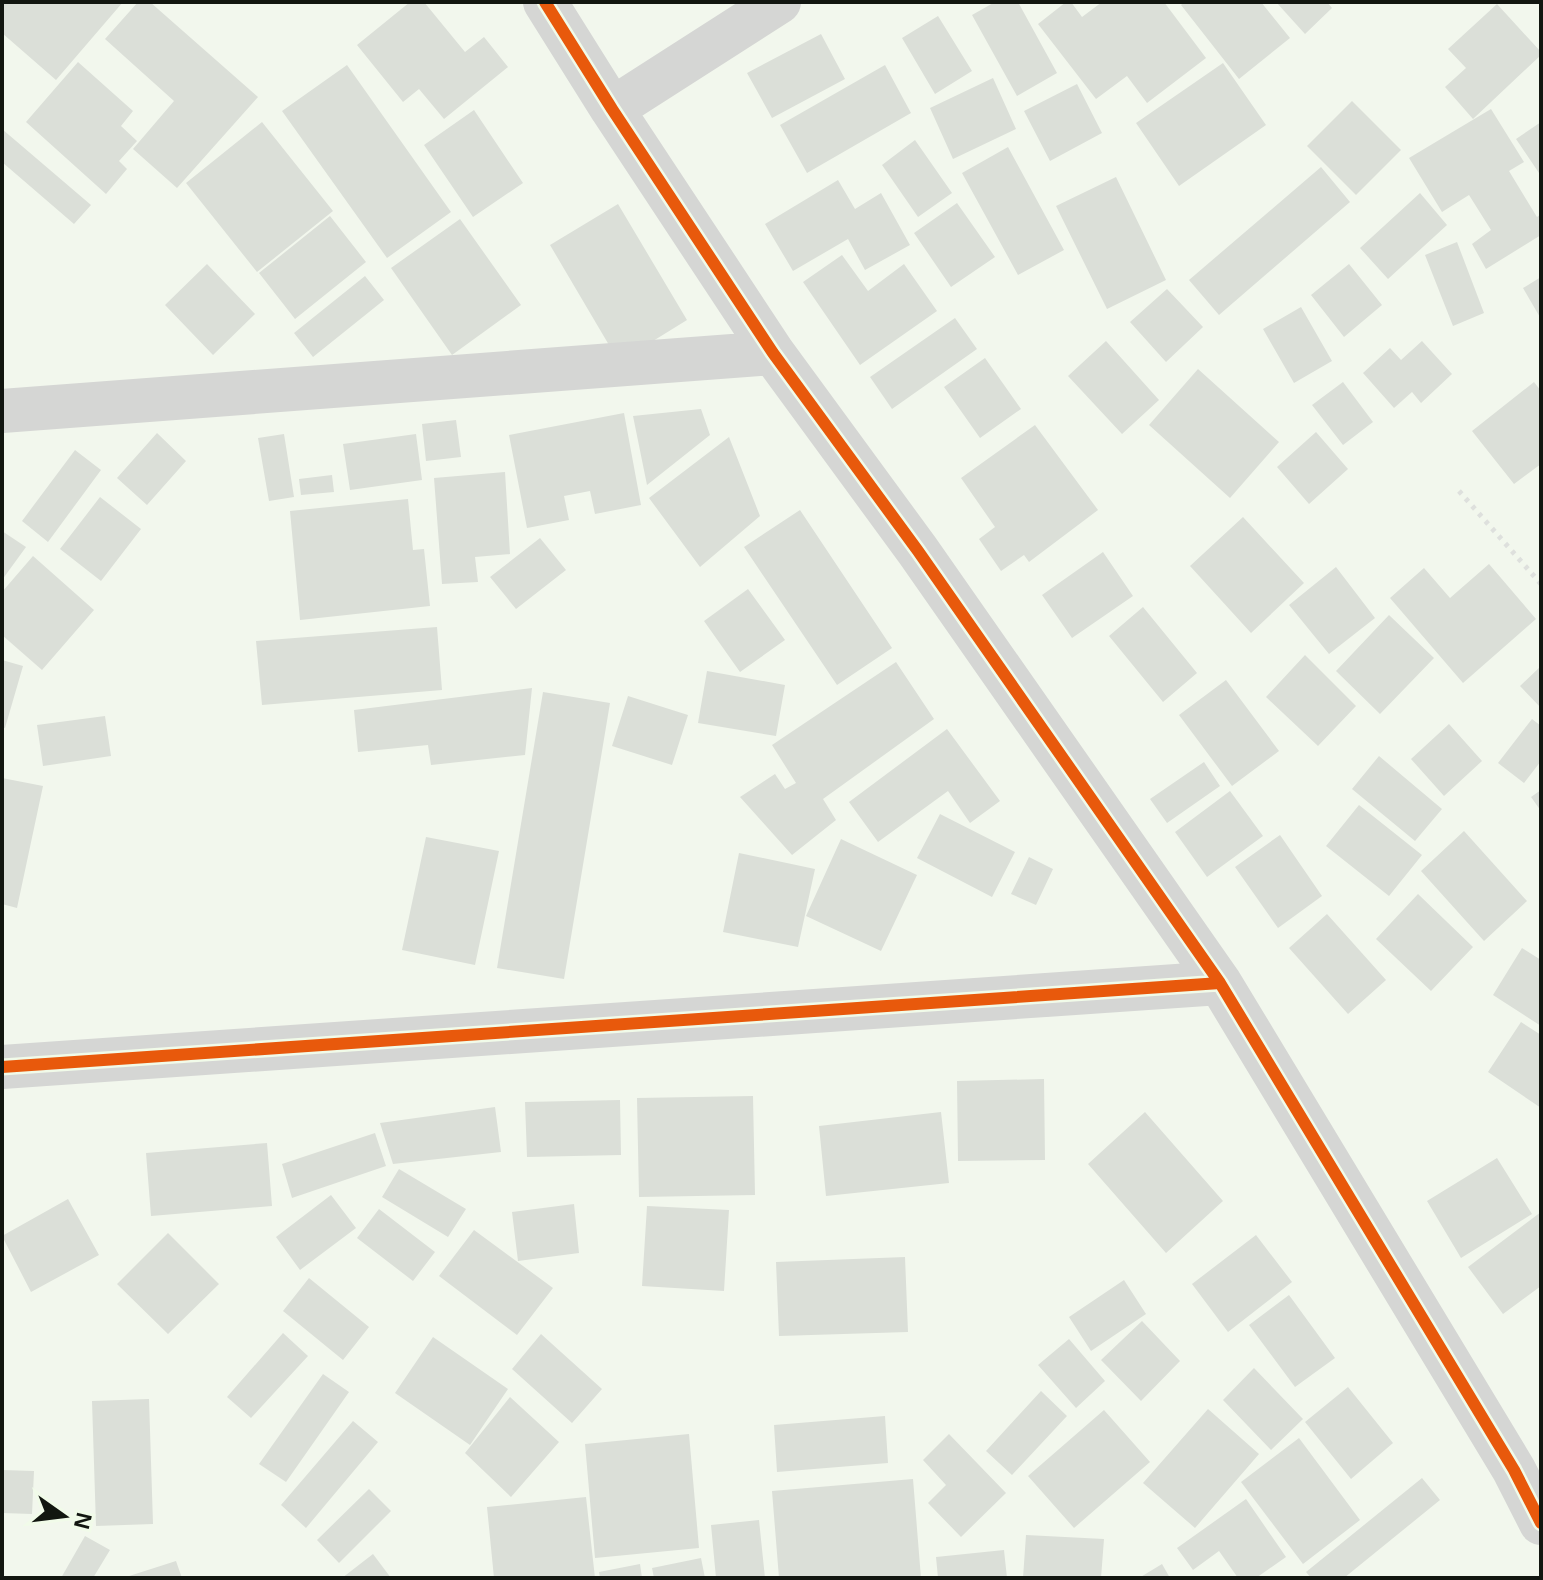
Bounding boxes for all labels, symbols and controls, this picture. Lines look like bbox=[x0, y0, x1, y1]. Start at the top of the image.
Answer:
north arrow bbox=[24, 1476, 104, 1556]
text: N bbox=[69, 1510, 97, 1531]

